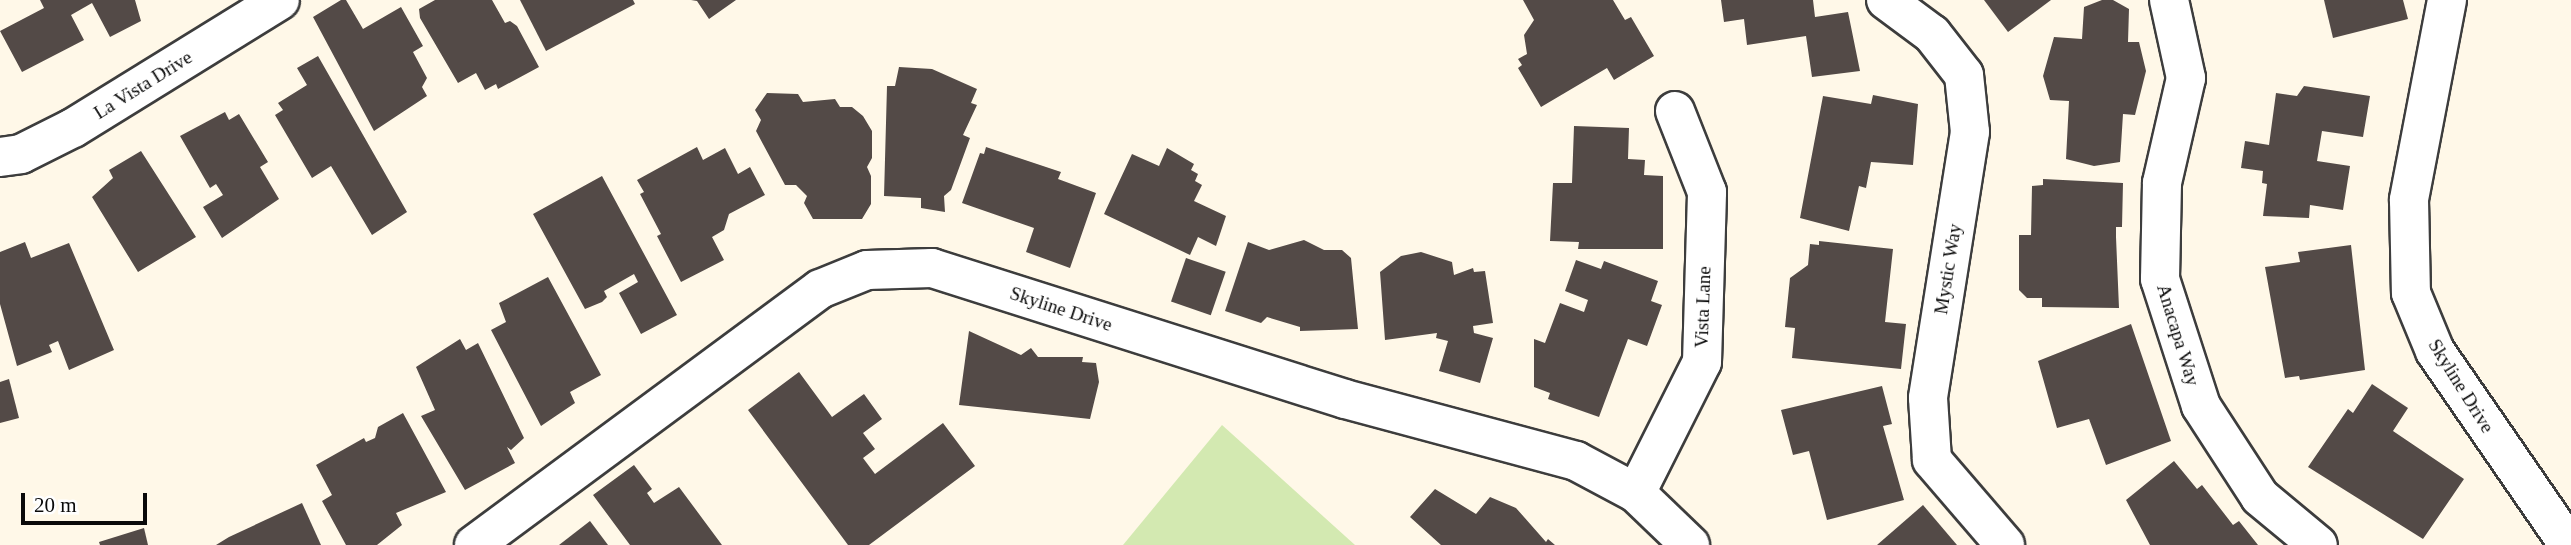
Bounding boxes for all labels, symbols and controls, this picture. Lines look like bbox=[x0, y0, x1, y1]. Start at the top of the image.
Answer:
street label: La Vista Drive bbox=[90, 46, 196, 124]
street label: Mystic Way bbox=[1930, 222, 1966, 316]
street label: Vista Lane bbox=[1690, 266, 1716, 348]
street label: Anacapa Way bbox=[2152, 281, 2204, 389]
street label: Skyline Drive bbox=[1007, 282, 1115, 336]
street label: Skyline Drive bbox=[2423, 335, 2499, 437]
scale bar bbox=[24, 478, 150, 522]
text: 20 m bbox=[34, 493, 77, 517]

